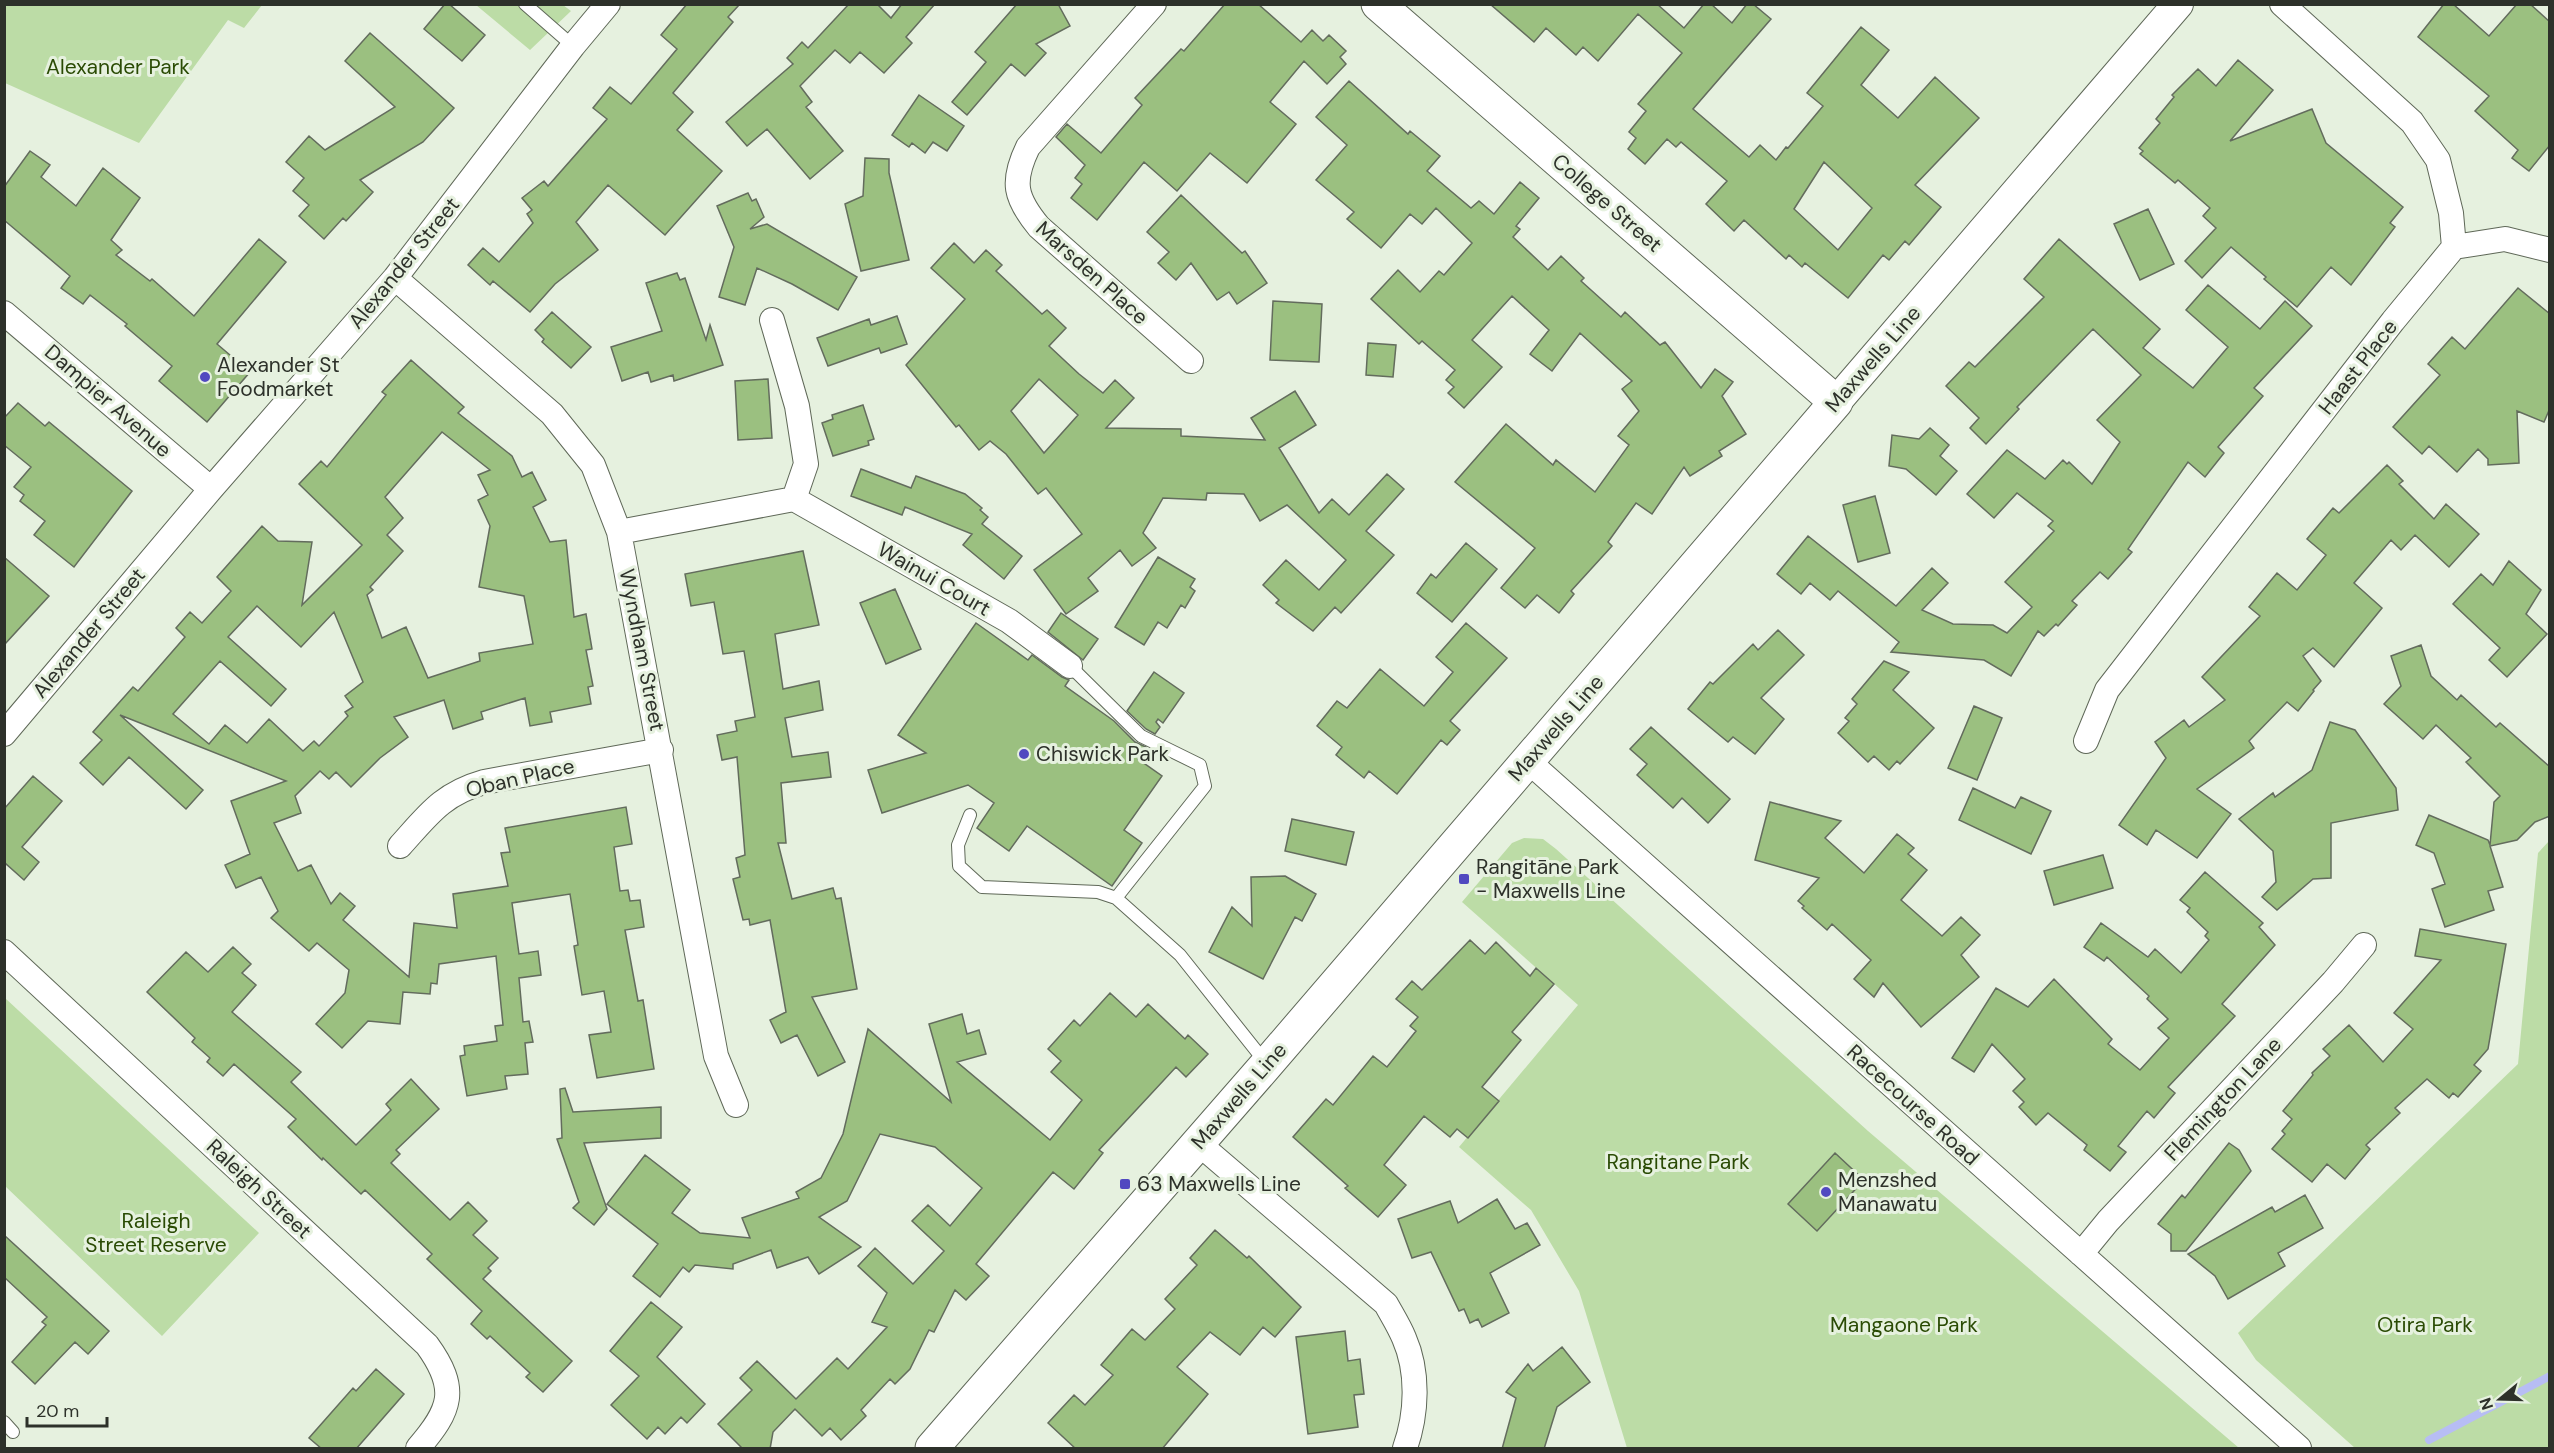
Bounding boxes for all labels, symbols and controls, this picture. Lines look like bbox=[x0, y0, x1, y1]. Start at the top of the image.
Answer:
park label: Alexander Park bbox=[46, 53, 190, 81]
street label: College Street bbox=[1546, 147, 1668, 259]
street label: Alexander Street bbox=[342, 191, 466, 335]
street label: Marsden Place bbox=[1030, 215, 1154, 331]
street label: Maxwells Line bbox=[1819, 300, 1927, 418]
street label: Haast Place bbox=[2312, 314, 2404, 420]
street label: Dampier Avenue bbox=[39, 338, 177, 464]
place label: Alexander St Foodmarket bbox=[217, 351, 340, 403]
marker: Alexander St Foodmarket bbox=[198, 370, 212, 384]
street label: Wainui Court bbox=[872, 535, 996, 623]
street label: Alexander Street bbox=[26, 562, 152, 704]
street label: Wyndham Street bbox=[613, 567, 671, 733]
street label: Maxwells Line bbox=[1502, 669, 1610, 787]
place label: Chiswick Park bbox=[1036, 740, 1169, 768]
marker: Chiswick Park bbox=[1017, 747, 1031, 761]
street label: Oban Place bbox=[463, 752, 577, 804]
place label: Rangitāne Park - Maxwells Line bbox=[1476, 853, 1626, 905]
marker: Rangitāne Park - Maxwells Line bbox=[1457, 872, 1471, 886]
street label: Flemington Lane bbox=[2158, 1031, 2288, 1167]
street label: Maxwells Line bbox=[1185, 1037, 1293, 1155]
street label: Racecourse Road bbox=[1841, 1038, 1985, 1172]
street label: Raleigh Street bbox=[200, 1133, 318, 1245]
park label: Rangitane Park bbox=[1606, 1148, 1750, 1176]
place label: Menzshed Manawatu bbox=[1838, 1166, 1937, 1218]
place label: 63 Maxwells Line bbox=[1137, 1170, 1301, 1198]
marker: 63 Maxwells Line bbox=[1118, 1177, 1132, 1191]
marker: Menzshed Manawatu bbox=[1819, 1185, 1833, 1199]
park label: Raleigh Street Reserve bbox=[85, 1207, 227, 1259]
park label: Mangaone Park bbox=[1830, 1311, 1978, 1339]
park label: Otira Park bbox=[2377, 1311, 2473, 1339]
north arrow bbox=[2470, 1369, 2530, 1429]
scale bar bbox=[27, 1390, 106, 1428]
text: N bbox=[2474, 1395, 2498, 1413]
text: 20 m bbox=[36, 1399, 79, 1423]

